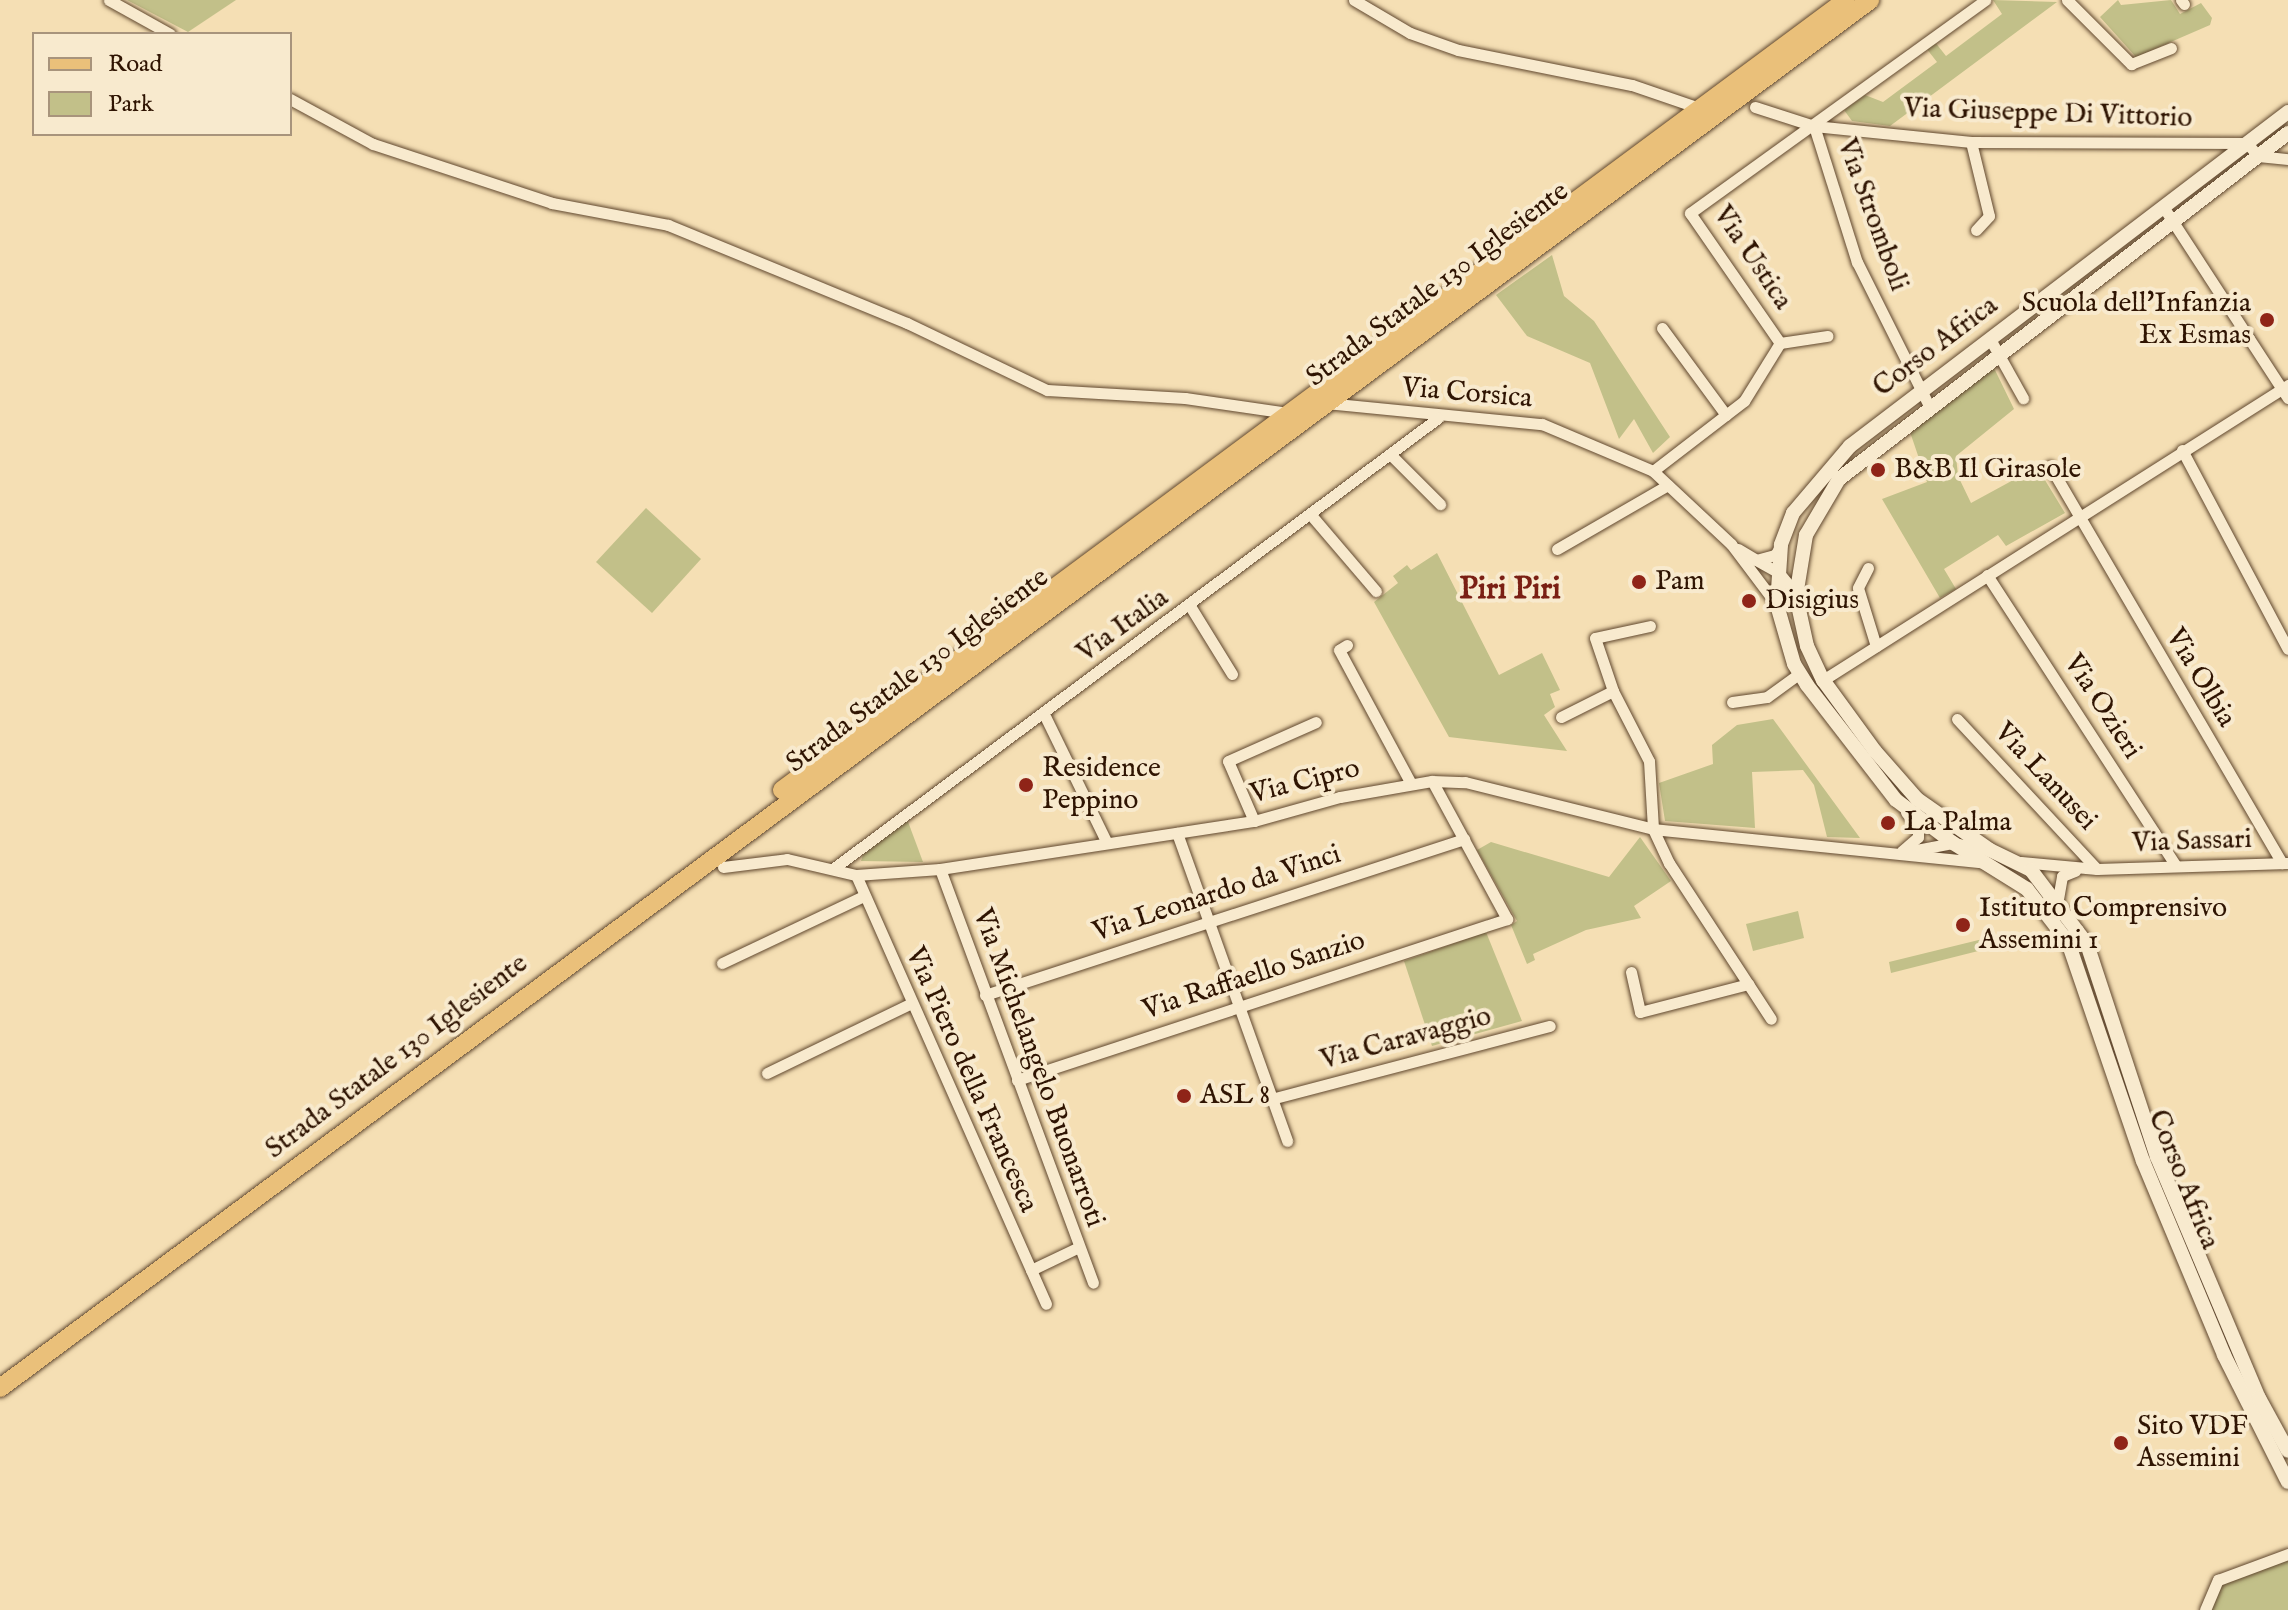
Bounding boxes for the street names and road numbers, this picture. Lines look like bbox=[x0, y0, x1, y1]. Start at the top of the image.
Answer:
street label: Via Giuseppe Di Vittorio bbox=[1903, 92, 2193, 136]
street label: Via Stromboli bbox=[1829, 134, 1915, 296]
street label: Strada Statale 130 Iglesiente bbox=[1300, 175, 1576, 395]
street label: Via Ustica bbox=[1705, 200, 1799, 316]
street label: Corso Africa bbox=[1867, 289, 2005, 405]
street label: Via Corsica bbox=[1400, 372, 1534, 416]
street label: Strada Statale 130 Iglesiente bbox=[780, 561, 1056, 781]
street label: Via Italia bbox=[1071, 582, 1175, 670]
street label: Via Olbia bbox=[2157, 622, 2243, 734]
street label: Via Ozieri bbox=[2056, 648, 2148, 766]
street label: Via Lanusei bbox=[1987, 716, 2103, 838]
street label: Via Cipro bbox=[1247, 752, 1363, 812]
street label: Via Sassari bbox=[2131, 823, 2253, 861]
street label: Via Leonardo da Vinci bbox=[1089, 838, 1345, 950]
street label: Via Michelangelo Buonarroti bbox=[965, 904, 1111, 1232]
street label: Via Raffaello Sanzio bbox=[1138, 924, 1370, 1028]
street label: Via Piero della Francesca bbox=[897, 942, 1045, 1218]
street label: Strada Statale 130 Iglesiente bbox=[259, 947, 535, 1167]
street label: Via Caravaggio bbox=[1317, 1000, 1495, 1078]
street label: Corso Africa bbox=[2140, 1105, 2226, 1255]

